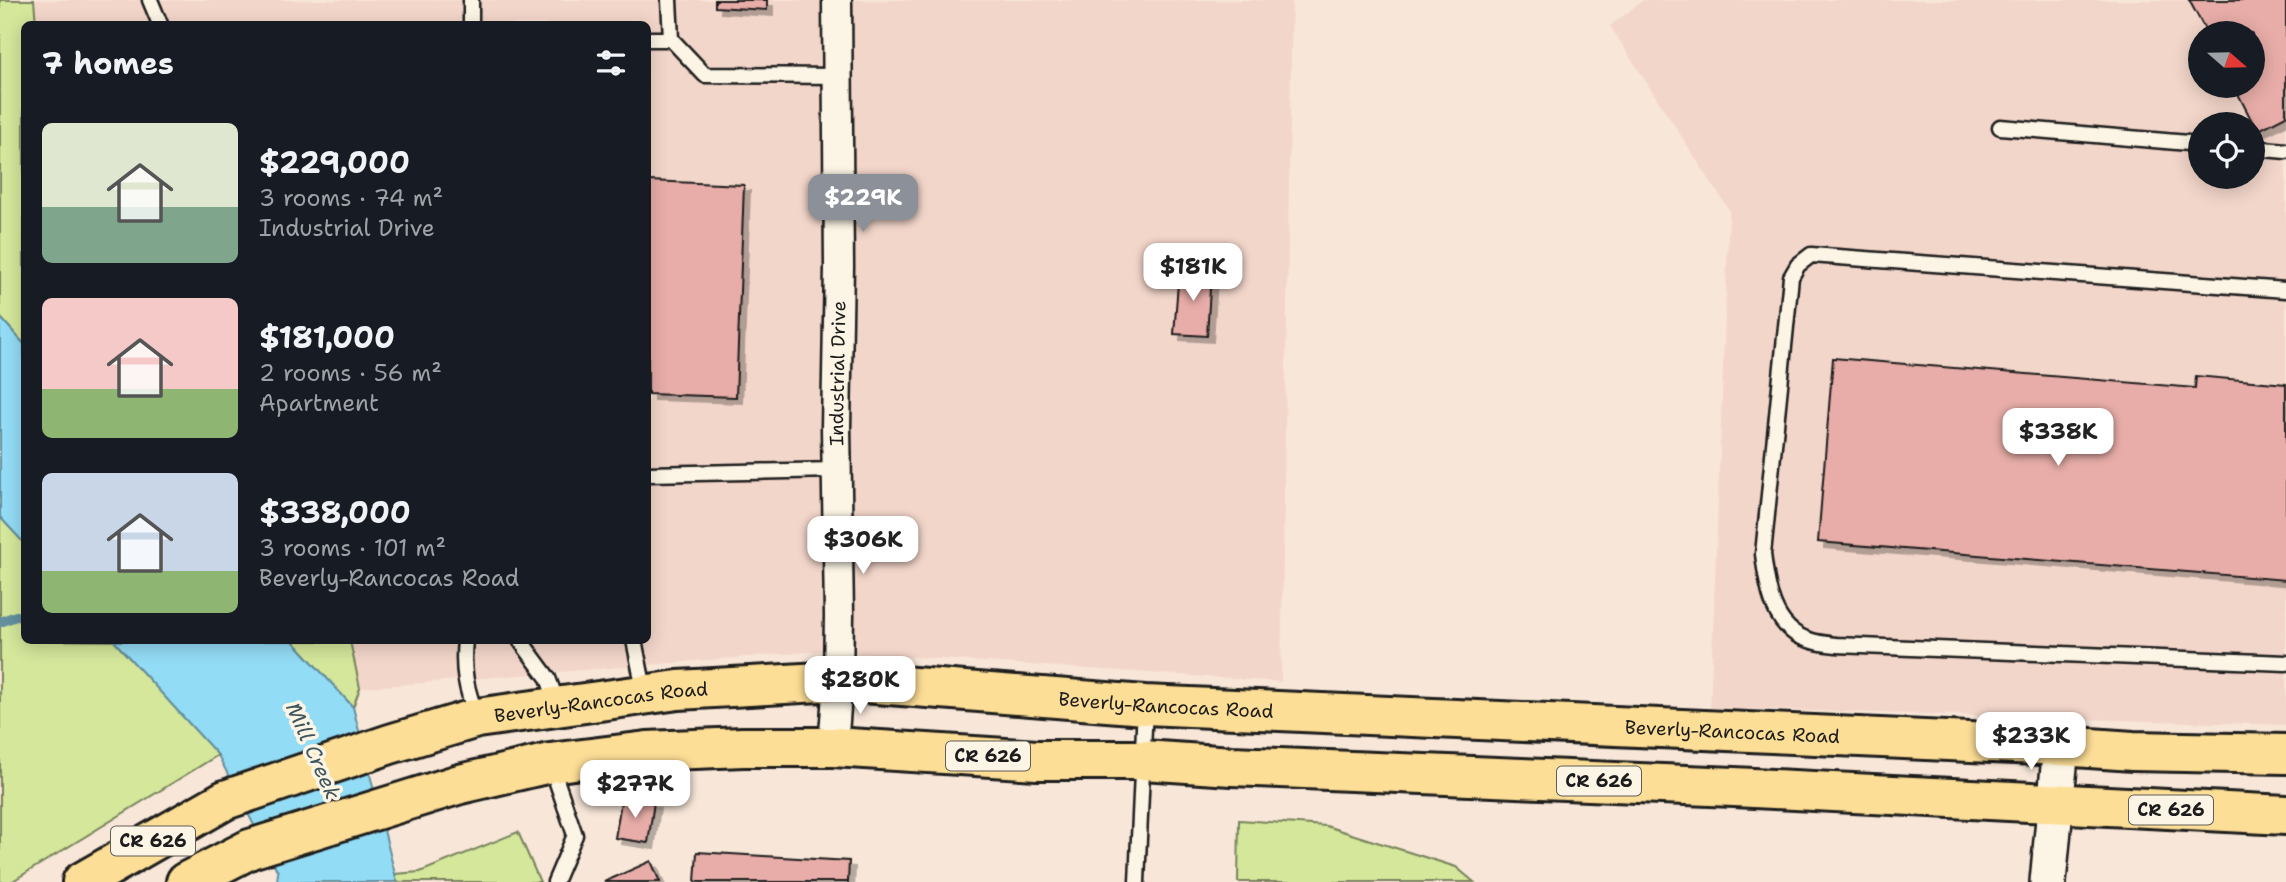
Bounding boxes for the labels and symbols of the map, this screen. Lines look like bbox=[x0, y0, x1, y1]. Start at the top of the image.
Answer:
north arrow bbox=[2188, 21, 2264, 98]
pin: $229K bbox=[814, 174, 912, 234]
pin: $181K bbox=[1144, 244, 1242, 303]
street label: Industrial Drive bbox=[824, 300, 851, 446]
pin: $338K bbox=[2009, 408, 2107, 468]
pin: $306K bbox=[814, 516, 912, 576]
pin: $280K bbox=[811, 656, 909, 716]
street label: Beverly-Rancocas Road bbox=[493, 676, 709, 728]
street label: Beverly-Rancocas Road bbox=[1058, 686, 1274, 724]
water label: Mill Creek bbox=[279, 698, 347, 804]
pin: $233K bbox=[1982, 712, 2080, 772]
street label: Beverly-Rancocas Road bbox=[1624, 714, 1840, 749]
road number: CR 626 bbox=[946, 742, 1030, 770]
pin: $277K bbox=[586, 760, 684, 820]
road number: CR 626 bbox=[1557, 766, 1641, 796]
road number: CR 626 bbox=[2129, 796, 2213, 824]
road number: CR 626 bbox=[111, 826, 195, 856]

